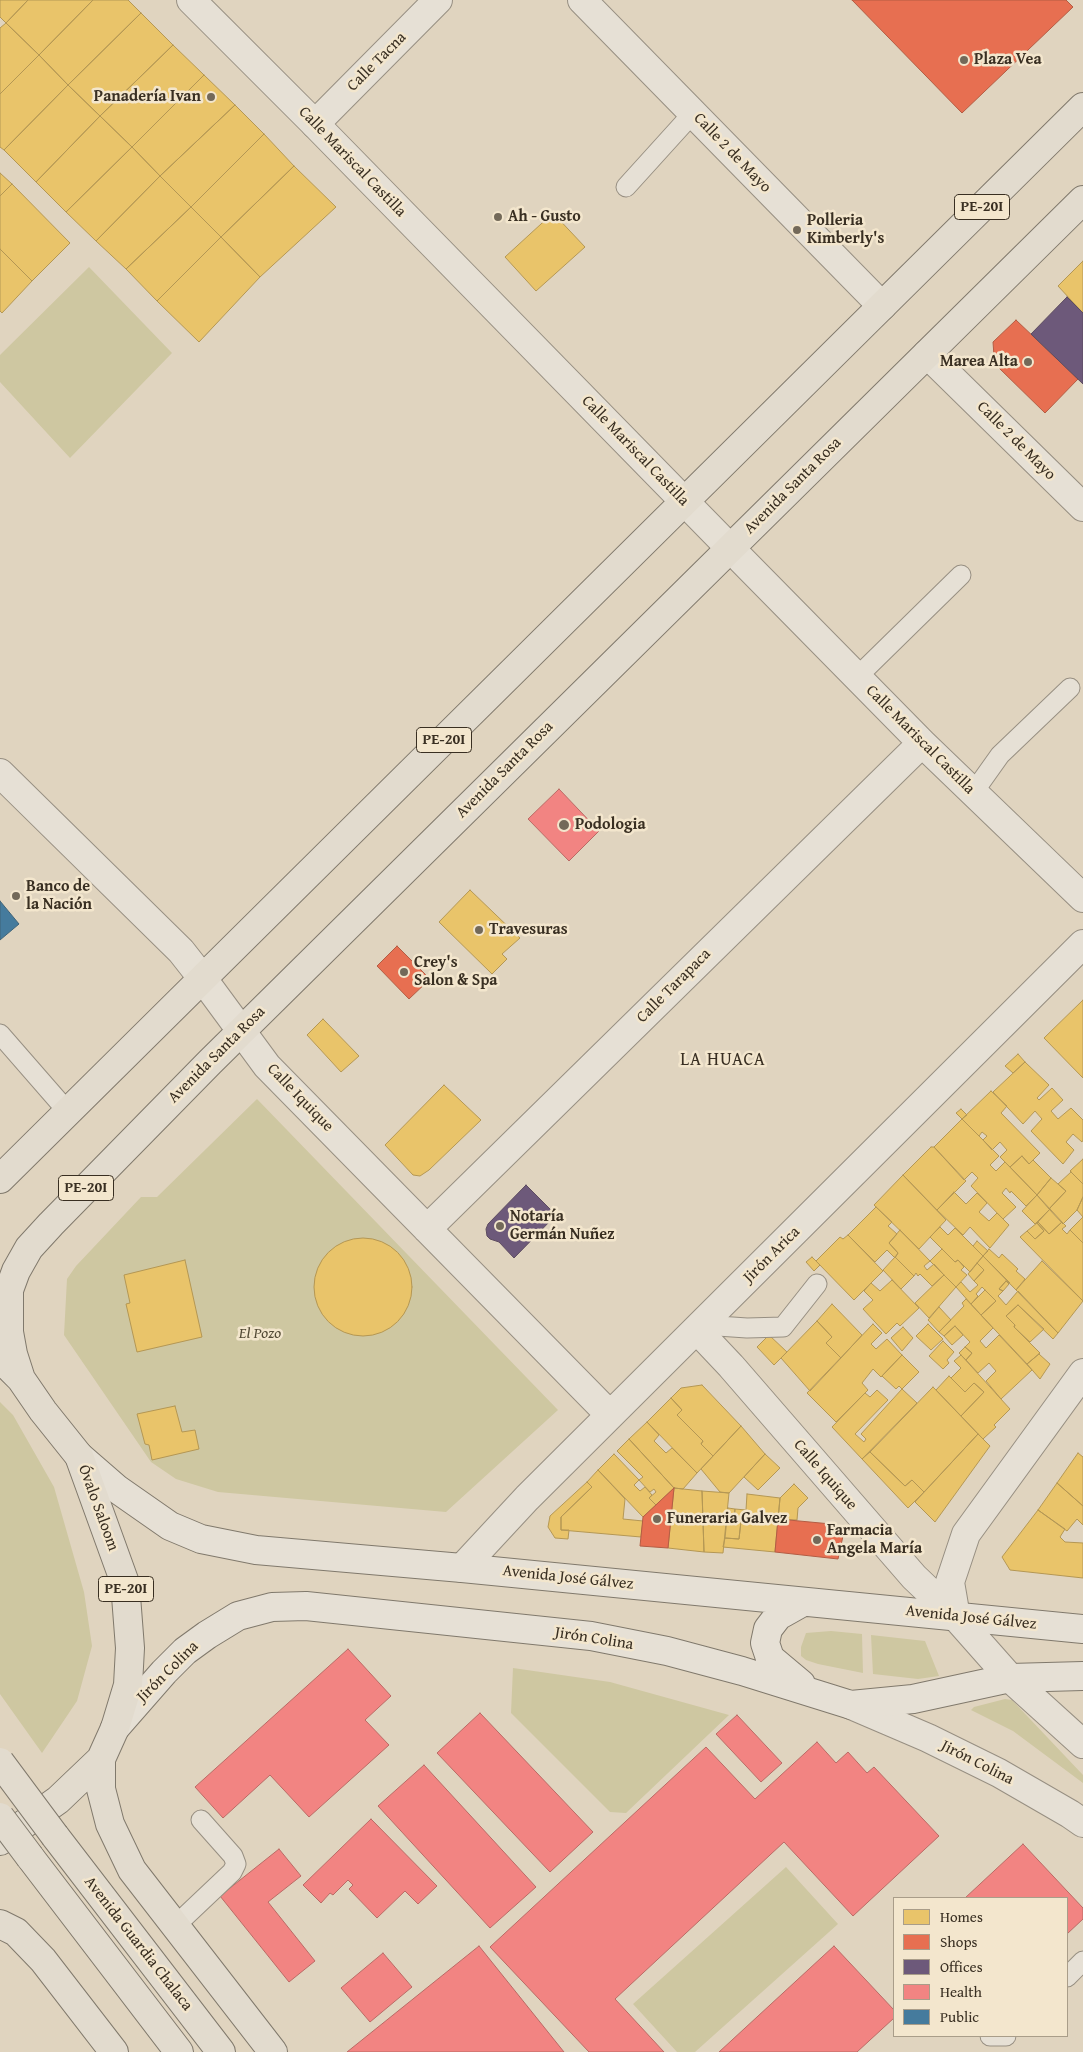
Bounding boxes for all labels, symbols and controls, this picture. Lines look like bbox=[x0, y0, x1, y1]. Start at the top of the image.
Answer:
street label: Calle Tacna bbox=[343, 28, 411, 96]
place label: Plaza Vea bbox=[974, 50, 1042, 70]
marker: Plaza Vea bbox=[958, 54, 970, 66]
place label: Panadería Ivan bbox=[94, 87, 201, 107]
marker: Panadería Ivan bbox=[205, 91, 217, 103]
street label: Calle Mariscal Castilla bbox=[294, 103, 410, 221]
street label: Calle 2 de Mayo bbox=[689, 109, 775, 197]
road number: PE-20I bbox=[954, 194, 1010, 220]
place label: Ah - Gusto bbox=[508, 207, 581, 227]
marker: Ah - Gusto bbox=[492, 211, 504, 223]
place label: Polleria Kimberly's bbox=[807, 211, 884, 249]
marker: Polleria Kimberly's bbox=[791, 224, 803, 236]
place label: Marea Alta bbox=[940, 352, 1018, 372]
marker: Marea Alta bbox=[1022, 356, 1034, 368]
street label: Calle Mariscal Castilla bbox=[577, 392, 693, 510]
street label: Calle 2 de Mayo bbox=[973, 398, 1059, 484]
street label: Avenida Santa Rosa bbox=[740, 433, 846, 539]
street label: Calle Mariscal Castilla bbox=[861, 681, 979, 799]
street label: Avenida Santa Rosa bbox=[452, 717, 558, 823]
road number: PE-20I bbox=[416, 728, 472, 752]
place label: Podologia bbox=[575, 815, 646, 835]
marker: Podologia bbox=[557, 818, 571, 832]
place label: Banco de la Nación bbox=[26, 877, 92, 915]
marker: Banco de la Nación bbox=[10, 890, 22, 902]
place label: Travesuras bbox=[489, 920, 568, 940]
marker: Travesuras bbox=[473, 924, 485, 936]
street label: Calle Tarapaca bbox=[633, 945, 715, 1027]
place label: Crey's Salon & Spa bbox=[414, 953, 498, 991]
marker: Crey's Salon & Spa bbox=[398, 966, 410, 978]
street label: Avenida Santa Rosa bbox=[164, 1002, 270, 1108]
district label: LA HUACA bbox=[679, 1049, 767, 1071]
street label: Calle Iquique bbox=[263, 1060, 337, 1136]
road number: PE-20I bbox=[58, 1176, 114, 1200]
place label: Notaría Germán Nuñez bbox=[510, 1207, 615, 1245]
marker: Notaría Germán Nuñez bbox=[494, 1220, 506, 1232]
street label: Jirón Arica bbox=[740, 1223, 804, 1287]
park label: El Pozo bbox=[239, 1324, 281, 1344]
street label: Calle Iquique bbox=[789, 1436, 861, 1514]
street label: Óvalo Saloom bbox=[74, 1462, 122, 1554]
place label: Funeraria Galvez bbox=[667, 1509, 787, 1529]
marker: Funeraria Galvez bbox=[651, 1513, 663, 1525]
place label: Farmacia Angela María bbox=[827, 1521, 922, 1559]
marker: Farmacia Angela María bbox=[811, 1534, 823, 1546]
street label: Avenida José Gálvez bbox=[502, 1562, 634, 1594]
road number: PE-20I bbox=[98, 1576, 154, 1602]
street label: Avenida José Gálvez bbox=[905, 1602, 1037, 1634]
street label: Jirón Colina bbox=[553, 1623, 635, 1655]
street label: Jirón Colina bbox=[133, 1637, 203, 1707]
street label: Jirón Colina bbox=[937, 1736, 1017, 1790]
street label: Avenida Guardia Chalaca bbox=[80, 1873, 196, 2015]
legend bbox=[893, 1897, 1068, 2037]
text: Homes bbox=[940, 1906, 983, 1927]
text: Shops bbox=[940, 1931, 977, 1952]
text: Offices bbox=[940, 1956, 983, 1977]
text: Health bbox=[940, 1981, 982, 2002]
text: Public bbox=[940, 2006, 979, 2027]

